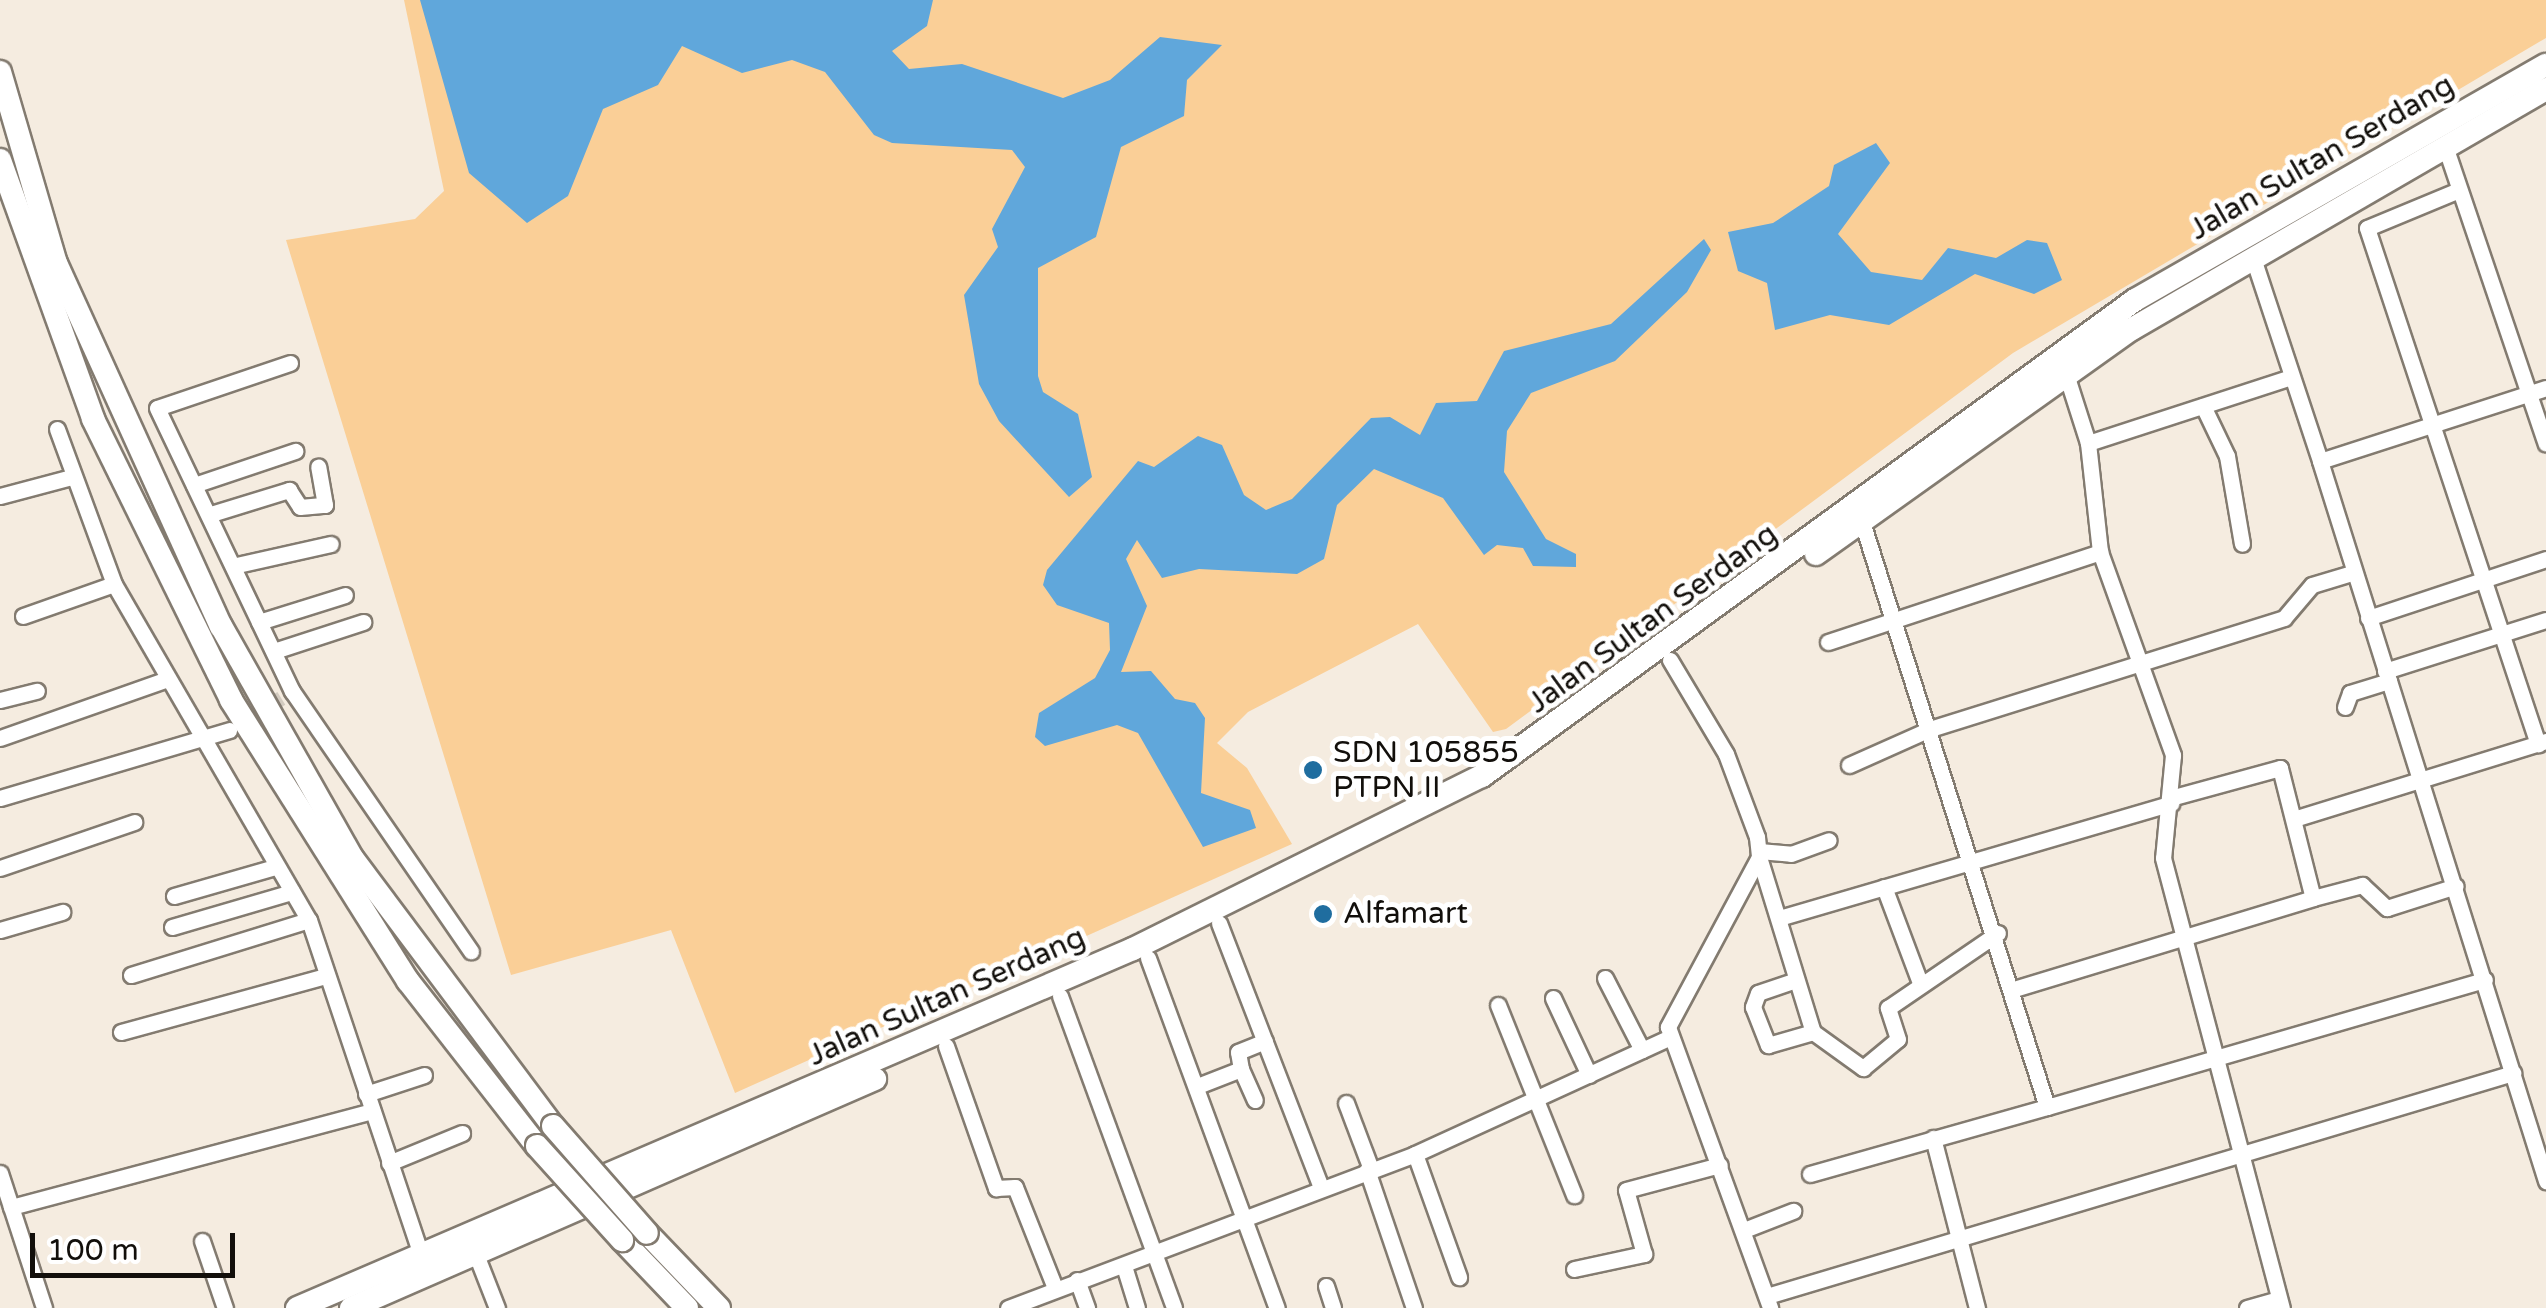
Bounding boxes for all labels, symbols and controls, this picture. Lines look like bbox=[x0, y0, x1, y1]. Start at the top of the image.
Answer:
street label: Jalan Sultan Serdang bbox=[2183, 68, 2461, 248]
street label: Jalan Sultan Serdang bbox=[1521, 517, 1785, 721]
place label: SDN 105855 PTPN II bbox=[1333, 735, 1519, 806]
marker: SDN 105855 PTPN II bbox=[1302, 759, 1324, 781]
place label: Alfamart bbox=[1343, 896, 1468, 932]
marker: Alfamart bbox=[1312, 903, 1334, 925]
street label: Jalan Sultan Serdang bbox=[803, 920, 1091, 1074]
scale bar bbox=[35, 1213, 240, 1275]
text: 100 m bbox=[47, 1232, 139, 1269]

